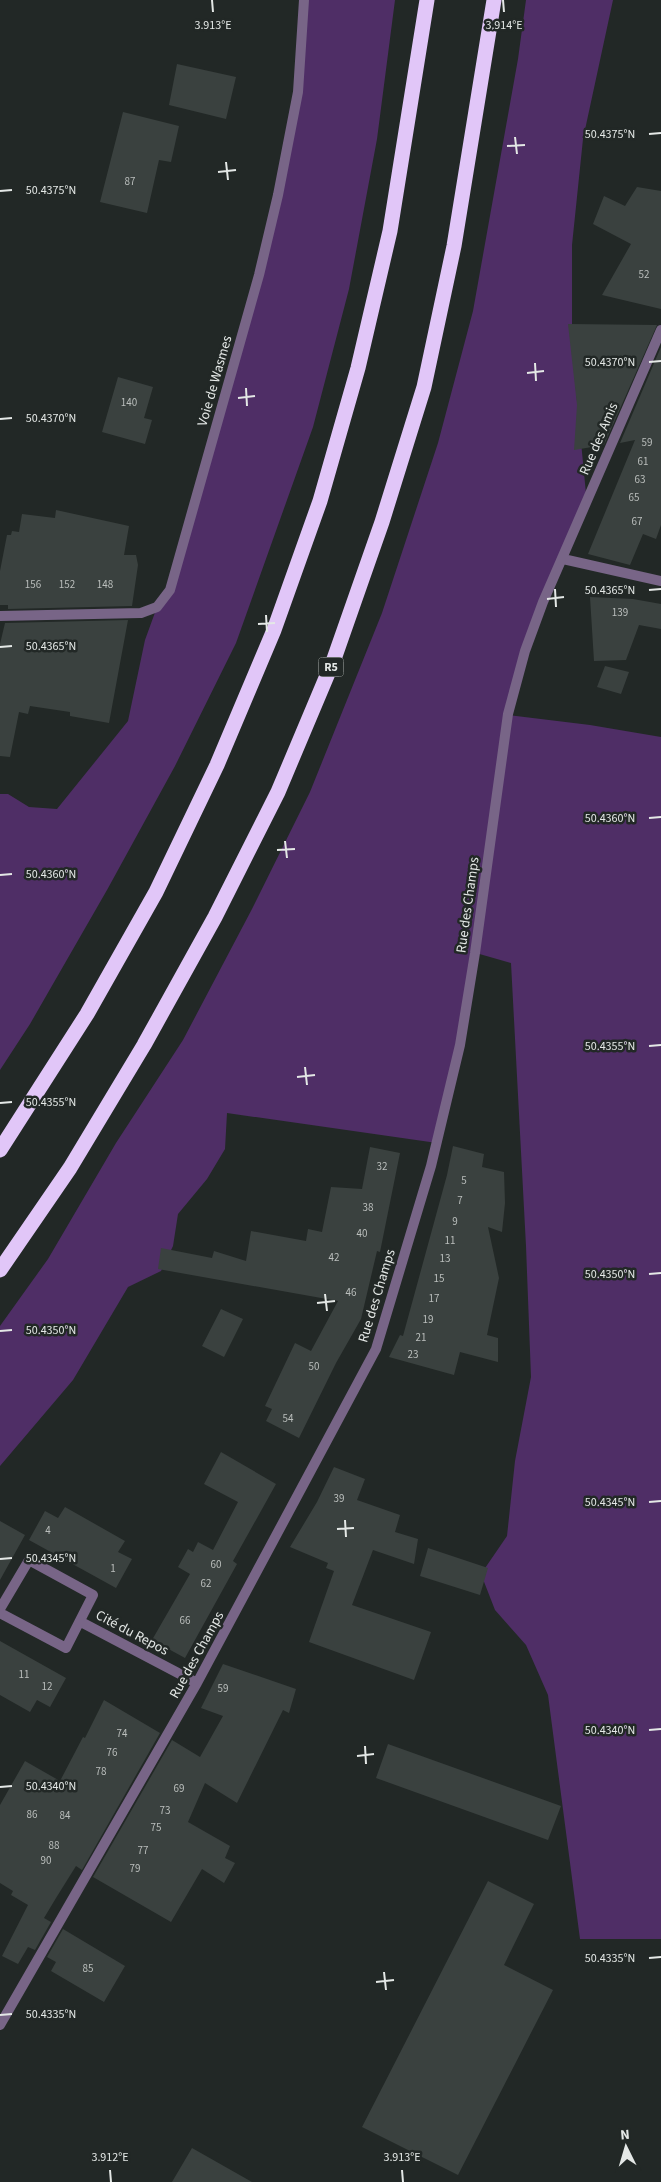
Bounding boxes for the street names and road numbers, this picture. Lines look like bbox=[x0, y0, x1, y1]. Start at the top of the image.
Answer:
street label: Voie de Wasmes bbox=[193, 333, 238, 429]
street label: Rue des Amis bbox=[575, 399, 623, 478]
road number: R5 bbox=[318, 658, 344, 676]
street label: Rue des Champs bbox=[451, 856, 485, 954]
street label: Rue des Champs bbox=[353, 1247, 401, 1345]
street label: Cité du Repos bbox=[92, 1605, 172, 1661]
street label: Rue des Champs bbox=[165, 1608, 229, 1702]

